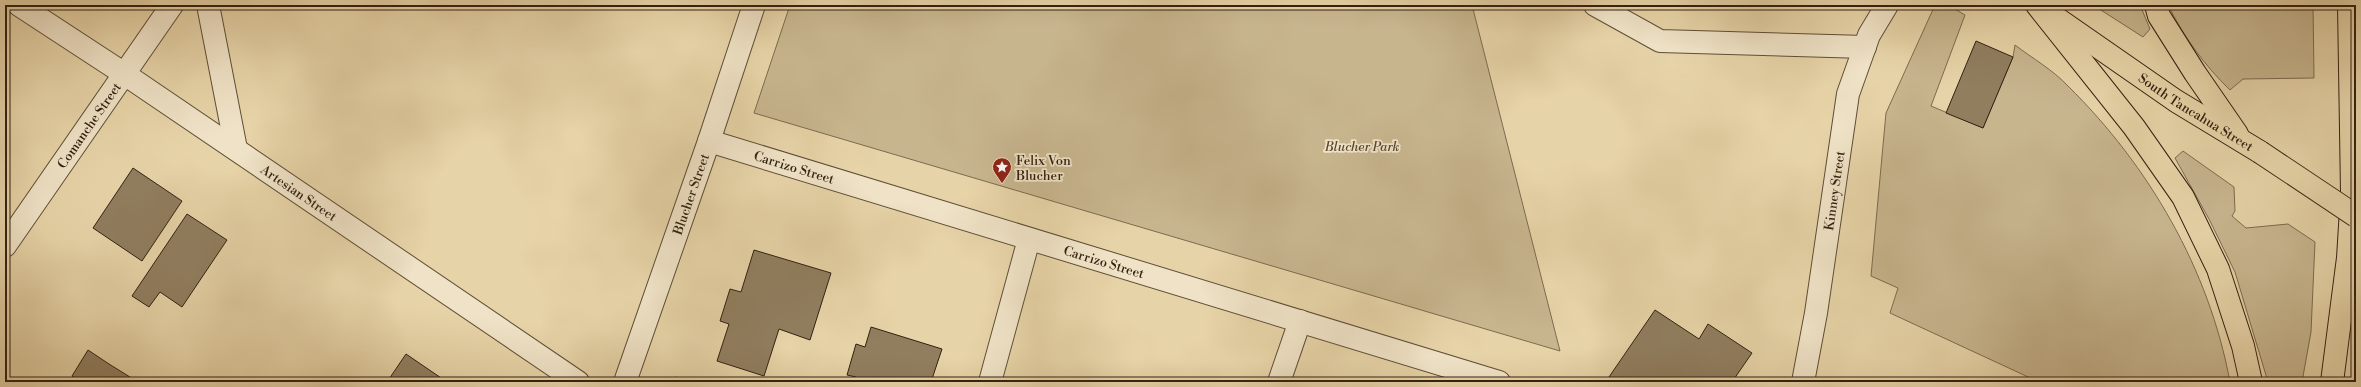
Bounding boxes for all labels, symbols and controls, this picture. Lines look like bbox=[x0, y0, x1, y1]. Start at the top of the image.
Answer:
street label: South Tancahua Street bbox=[2135, 70, 2256, 155]
street label: Comanche Street bbox=[54, 79, 125, 172]
park label: Blucher Park bbox=[1324, 139, 1399, 155]
street label: Carrizo Street bbox=[752, 148, 836, 188]
street label: Kinney Street bbox=[1821, 149, 1849, 231]
street label: Blucher Street bbox=[670, 151, 713, 238]
place label: Felix Von Blucher bbox=[1015, 153, 1071, 184]
place icon: Felix Von Blucher bbox=[991, 156, 1013, 184]
street label: Artesian Street bbox=[257, 161, 340, 225]
street label: Carrizo Street bbox=[1062, 243, 1146, 282]

